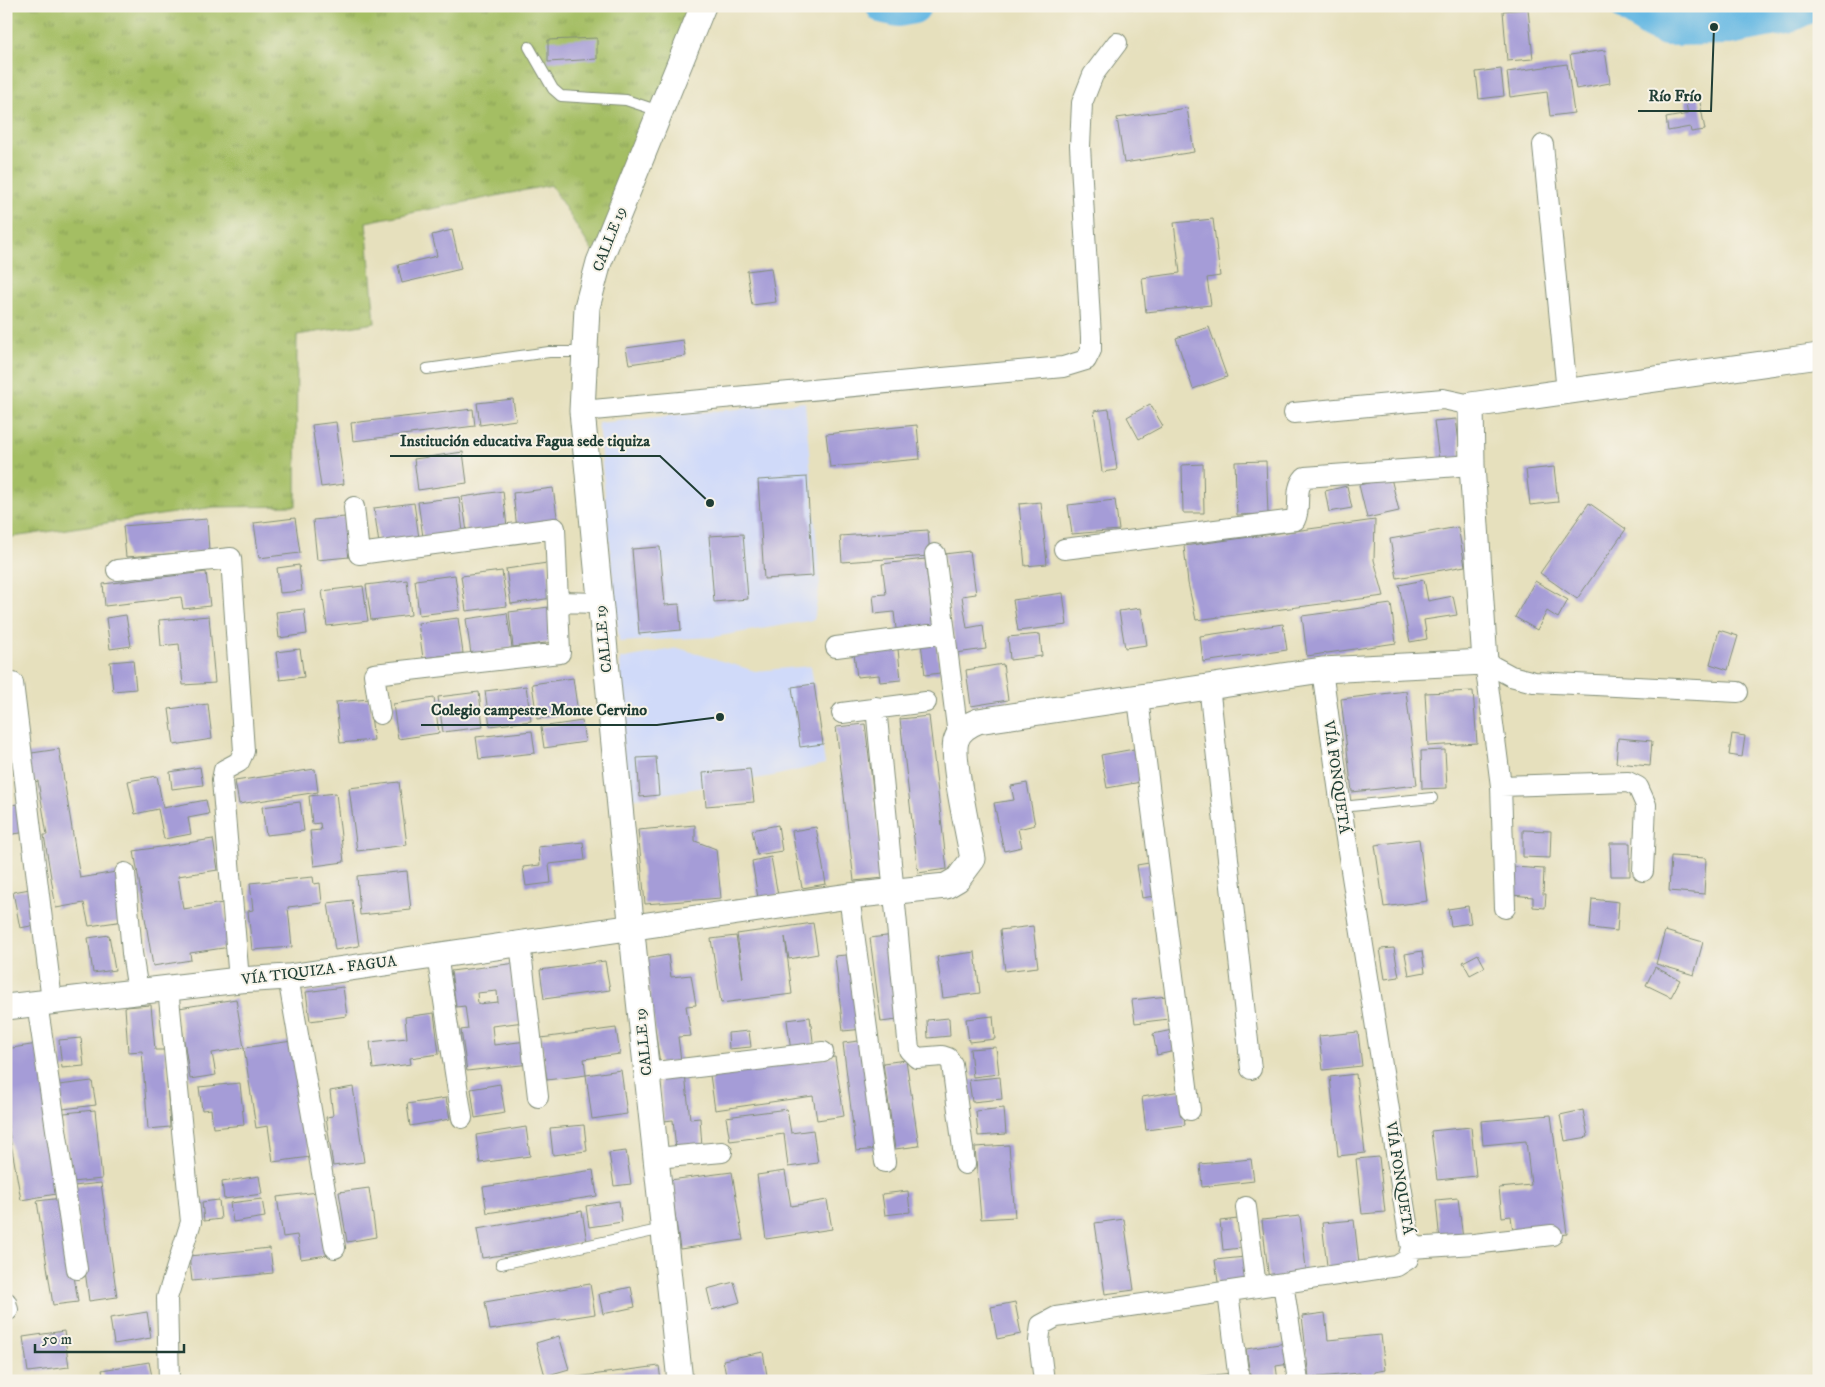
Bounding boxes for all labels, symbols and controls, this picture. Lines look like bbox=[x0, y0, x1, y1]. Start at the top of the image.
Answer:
callout: Río Frío bbox=[1638, 80, 1711, 111]
text: Río Frío bbox=[1649, 86, 1702, 106]
street label: CALLE 19 bbox=[588, 204, 631, 274]
callout: Institución educativa Fagua sede tiquiza bbox=[390, 425, 660, 456]
text: Institución educativa Fagua sede tiquiza bbox=[400, 431, 651, 452]
street label: CALLE 19 bbox=[590, 604, 616, 674]
callout: Colegio campestre Monte Cervino bbox=[421, 694, 657, 725]
text: Colegio campestre Monte Cervino bbox=[431, 700, 647, 720]
street label: VÍA FONQUETÁ bbox=[1319, 718, 1355, 835]
street label: VÍA TIQUIZA - FAGUA bbox=[239, 951, 398, 990]
street label: CALLE 19 bbox=[630, 1007, 656, 1077]
street label: VÍA FONQUETÁ bbox=[1381, 1119, 1419, 1236]
scale bar bbox=[35, 1322, 184, 1354]
text: 50 m bbox=[42, 1330, 72, 1349]

